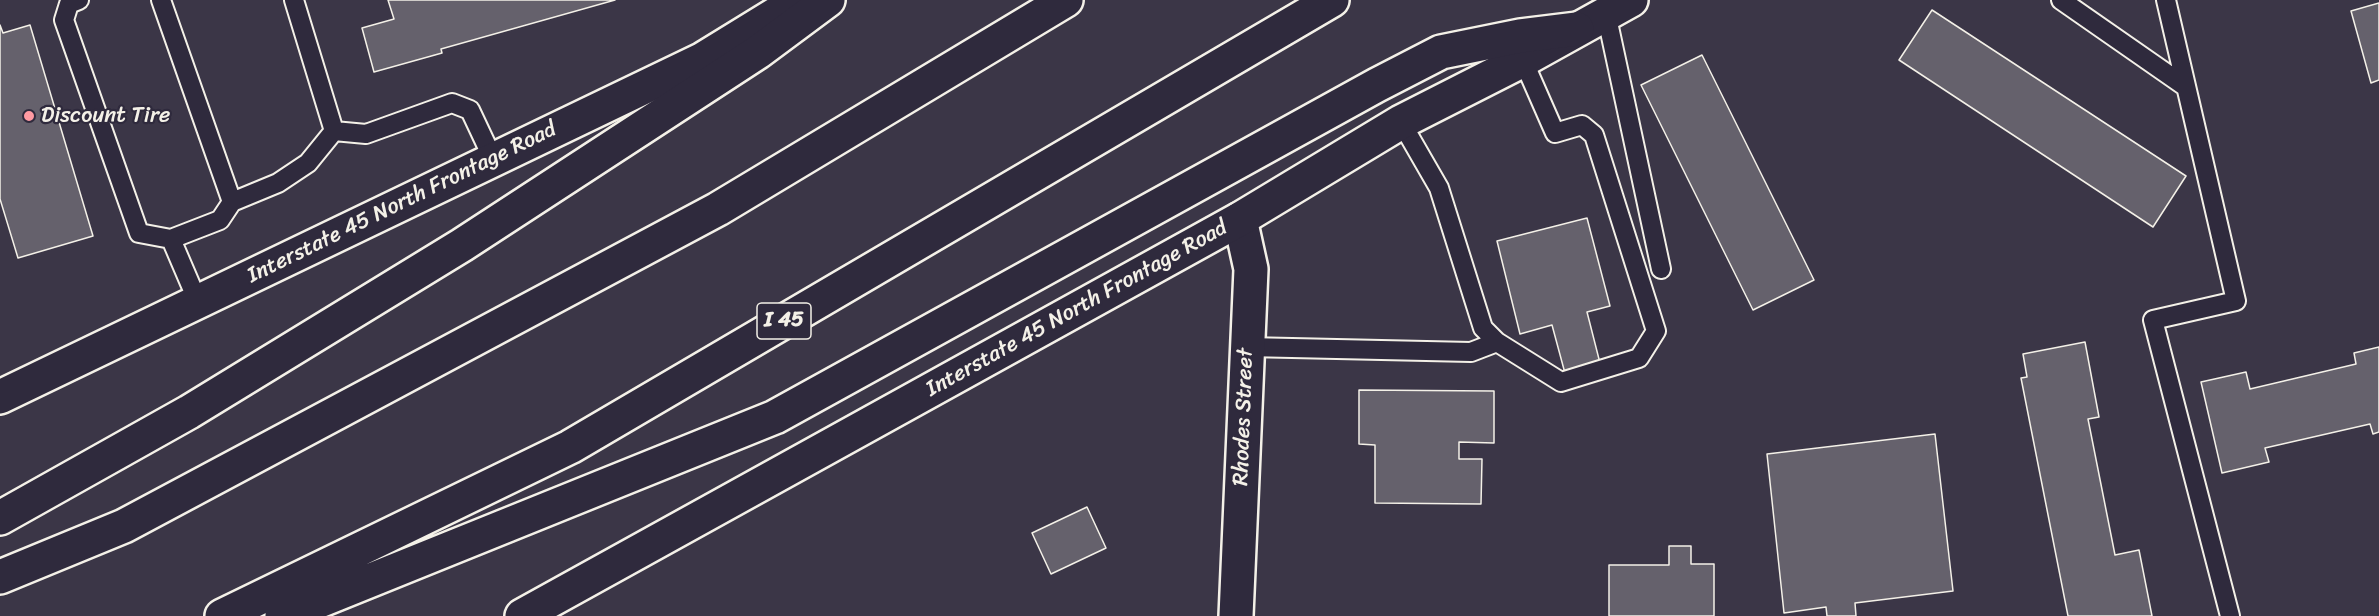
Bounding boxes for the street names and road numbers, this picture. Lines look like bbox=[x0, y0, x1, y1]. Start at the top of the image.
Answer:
street label: Interstate 45 North Frontage Road bbox=[243, 117, 561, 289]
street label: Interstate 45 North Frontage Road bbox=[922, 215, 1232, 403]
road number: I 45 bbox=[757, 303, 811, 339]
street label: Rhodes Street bbox=[1228, 348, 1260, 486]

